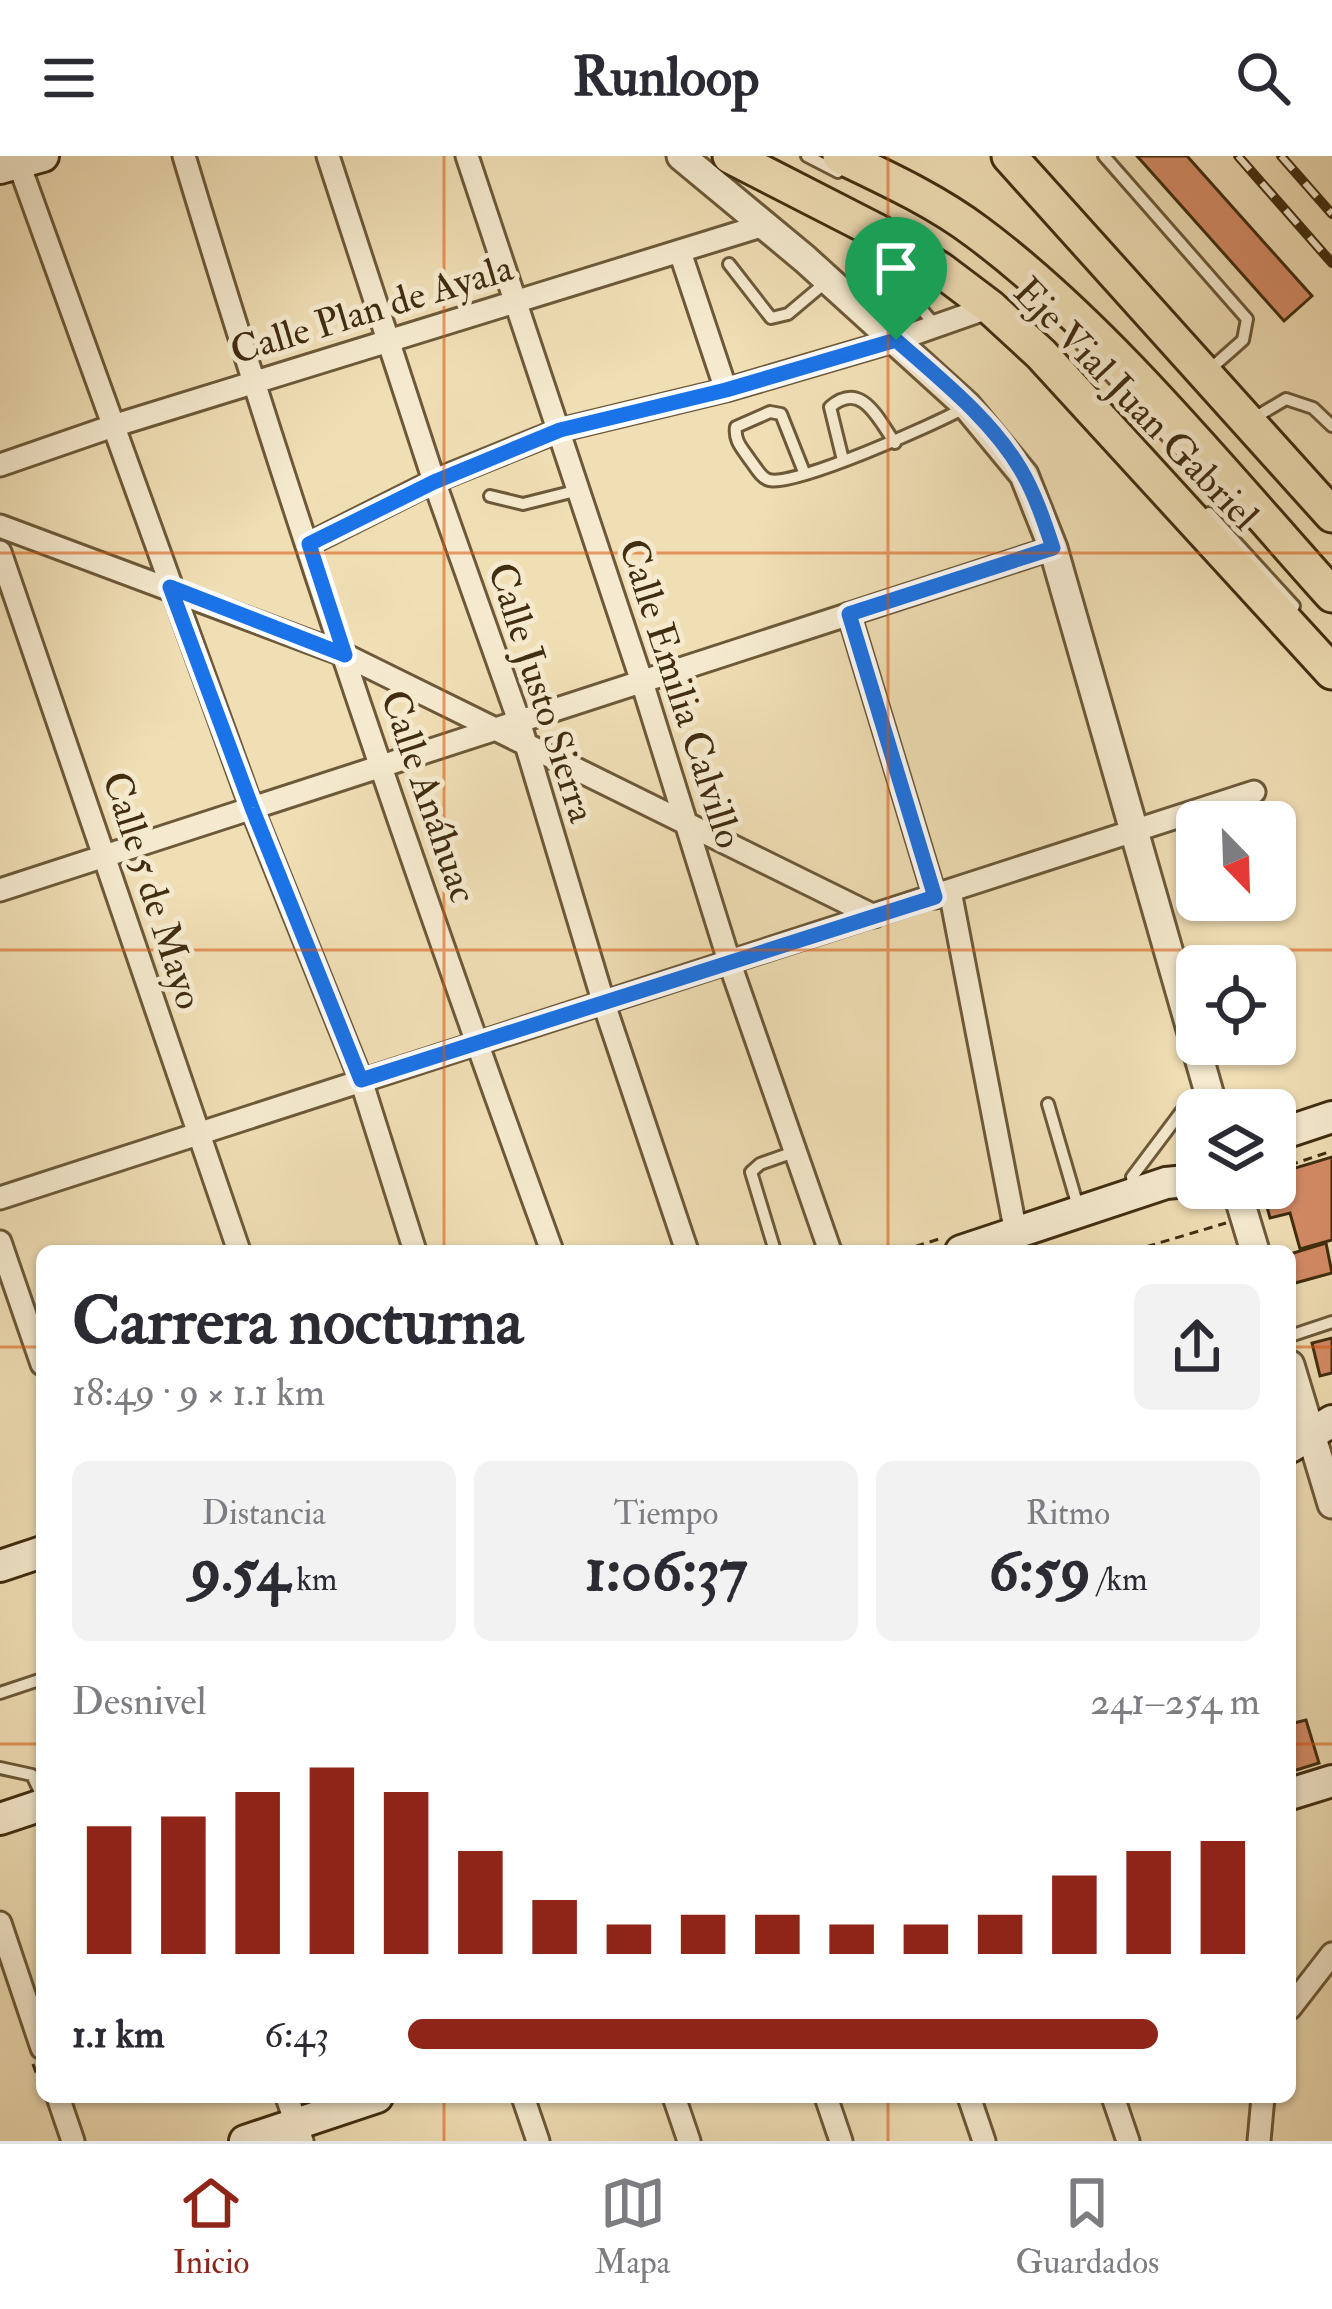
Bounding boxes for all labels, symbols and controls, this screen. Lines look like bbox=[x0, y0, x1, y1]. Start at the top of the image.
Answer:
text: Runloop bbox=[573, 44, 759, 112]
icon: menu bbox=[36, 45, 102, 111]
icon: search bbox=[1230, 45, 1296, 111]
pin bbox=[845, 217, 947, 340]
icon: arrive bbox=[863, 235, 929, 301]
street label: Calle Plan de Ayala bbox=[224, 243, 519, 376]
street label: Eje Vial Juan Gabriel bbox=[1003, 268, 1269, 540]
street label: Calle Emilia Calvillo bbox=[607, 533, 754, 854]
street label: Calle Justo Sierra bbox=[477, 557, 607, 829]
street label: Calle Anáhuac bbox=[369, 684, 488, 909]
street label: Calle 5 de Mayo bbox=[91, 766, 214, 1015]
north arrow bbox=[1176, 801, 1296, 921]
map controls bbox=[1176, 801, 1296, 1209]
button: locate bbox=[1176, 945, 1296, 1065]
button: layers bbox=[1176, 1089, 1296, 1209]
text: Carrera nocturna bbox=[72, 1281, 523, 1364]
button: share bbox=[1134, 1284, 1260, 1410]
text: 18:49 · 9 × 1.1 km bbox=[72, 1368, 325, 1417]
text: Distancia bbox=[202, 1493, 326, 1534]
text: Tiempo bbox=[614, 1493, 718, 1534]
text: Ritmo bbox=[1026, 1493, 1110, 1534]
text: 9.54 bbox=[191, 1534, 289, 1609]
text: 1:06:37 bbox=[585, 1534, 747, 1609]
text: 6:59 bbox=[988, 1534, 1091, 1609]
text: km bbox=[289, 1559, 337, 1600]
text: /km bbox=[1091, 1559, 1148, 1600]
text: Desnivel bbox=[72, 1677, 207, 1726]
text: 241–254 m bbox=[1090, 1677, 1260, 1726]
text: 1.1 km bbox=[72, 2010, 164, 2059]
text: 6:43 bbox=[264, 2010, 329, 2059]
tab: Inicio bbox=[173, 2170, 249, 2283]
tab: Mapa bbox=[595, 2170, 670, 2283]
tab: Guardados bbox=[1016, 2170, 1159, 2283]

